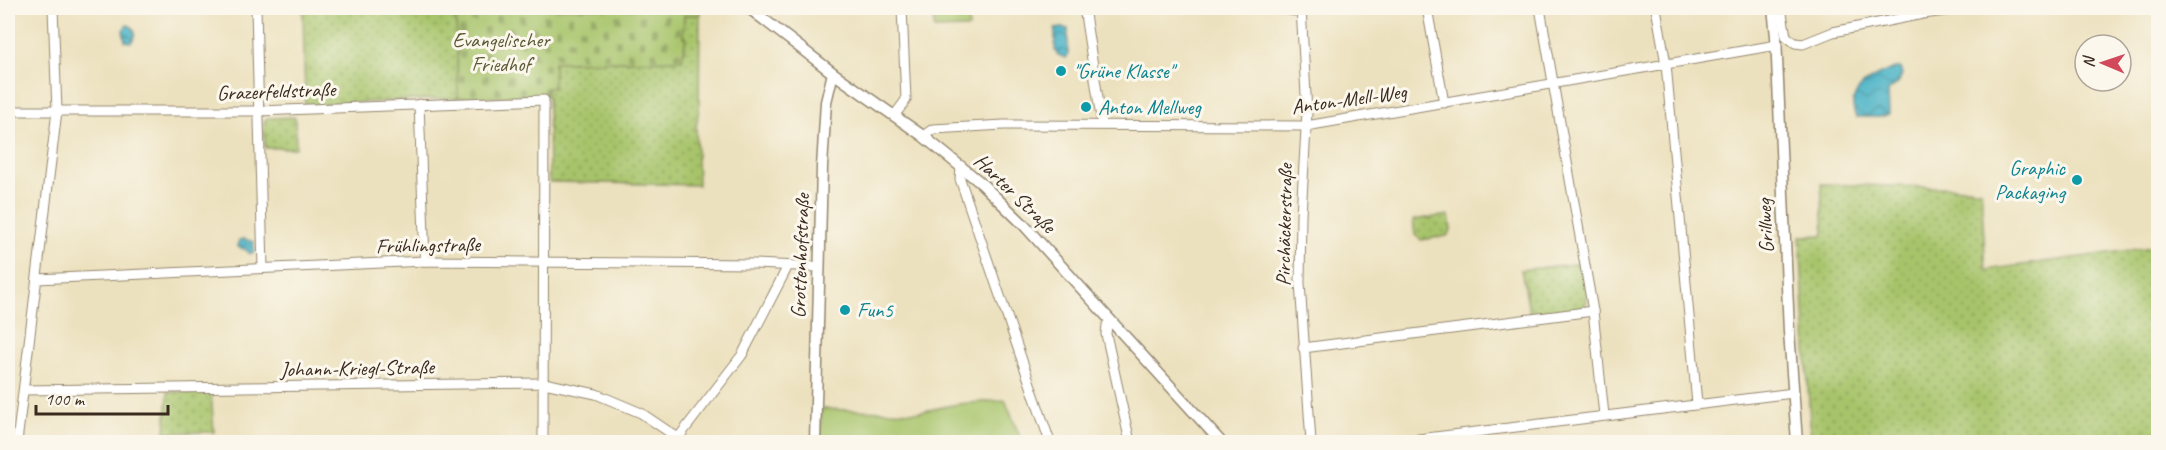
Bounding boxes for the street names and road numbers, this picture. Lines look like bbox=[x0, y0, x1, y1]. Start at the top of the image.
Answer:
street label: Grazerfeldstraße bbox=[216, 76, 338, 106]
street label: Anton-Mell-Weg bbox=[1290, 78, 1410, 120]
street label: Harter Straße bbox=[969, 148, 1063, 240]
street label: Pirchäckerstraße bbox=[1270, 161, 1298, 286]
street label: Grottenhofstraße bbox=[785, 191, 815, 319]
street label: Grillweg bbox=[1751, 197, 1779, 254]
street label: Frühlingstraße bbox=[376, 231, 482, 259]
street label: Johann-Kriegl-Straße bbox=[279, 354, 436, 382]

